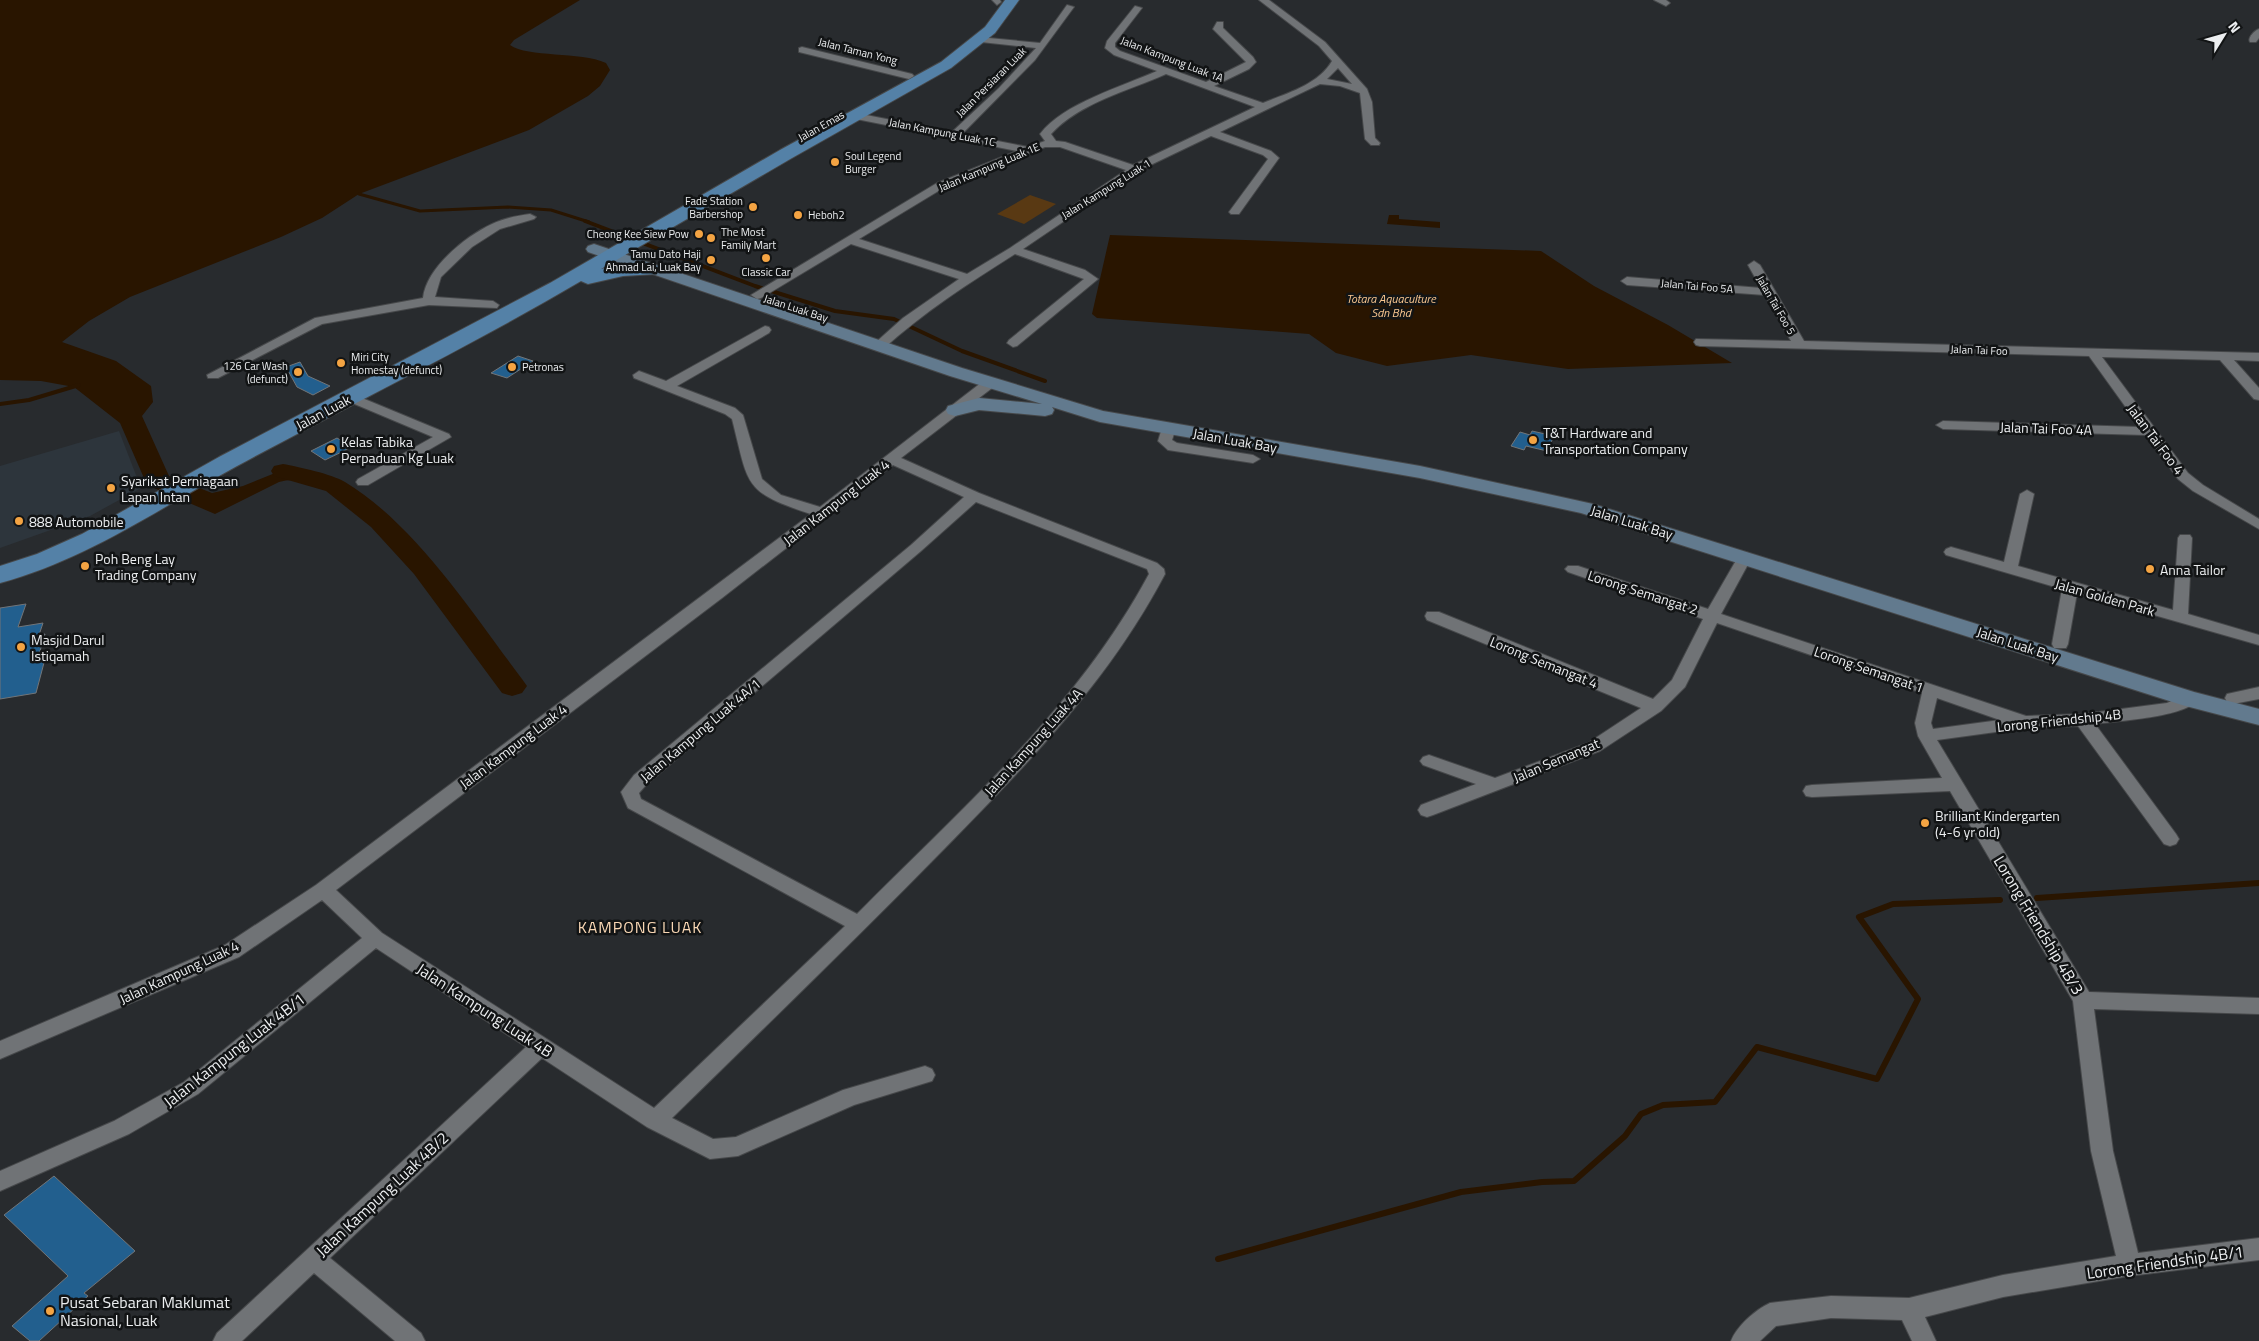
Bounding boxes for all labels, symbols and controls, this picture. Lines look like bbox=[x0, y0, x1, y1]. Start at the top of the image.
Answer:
north arrow bbox=[2199, 10, 2249, 60]
text: N bbox=[2223, 17, 2246, 37]
street label: Jalan Kampung Luak 1A bbox=[1118, 32, 1226, 86]
street label: Jalan Taman Yong bbox=[817, 33, 900, 69]
street label: Jalan Persiaran Luak bbox=[952, 43, 1030, 121]
street label: Jalan Emas bbox=[795, 107, 847, 145]
street label: Jalan Kampung Luak 1C bbox=[887, 114, 997, 150]
street label: Jalan Kampung Luak 1E bbox=[936, 139, 1042, 195]
place label: Soul Legend Burger bbox=[845, 148, 901, 177]
street label: Jalan Kampung Luak 1 bbox=[1058, 155, 1154, 223]
marker: Soul Legend Burger bbox=[829, 156, 841, 168]
place label: Fade Station Barbershop bbox=[685, 193, 743, 222]
marker: Fade Station Barbershop bbox=[747, 201, 759, 213]
place label: Heboh2 bbox=[808, 207, 845, 223]
marker: Heboh2 bbox=[792, 209, 804, 221]
place label: The Most Family Mart bbox=[721, 224, 776, 253]
place label: Cheong Kee Siew Pow bbox=[587, 226, 690, 242]
marker: Cheong Kee Siew Pow bbox=[693, 228, 705, 240]
marker: The Most Family Mart bbox=[705, 232, 717, 244]
place label: Tamu Dato Haji Ahmad Lai, Luak Bay bbox=[606, 246, 702, 275]
marker: Classic Car bbox=[760, 252, 772, 264]
marker: Tamu Dato Haji Ahmad Lai, Luak Bay bbox=[705, 254, 717, 266]
place label: Classic Car bbox=[741, 264, 791, 280]
street label: Jalan Tai Foo 5 bbox=[1753, 272, 1799, 338]
street label: Jalan Tai Foo 5A bbox=[1660, 275, 1734, 297]
water label: Totara Aquaculture Sdn Bhd bbox=[1346, 289, 1437, 322]
street label: Jalan Luak Bay bbox=[762, 290, 831, 326]
street label: Jalan Tai Foo bbox=[1950, 341, 2008, 359]
place label: Miri City Homestay (defunct) bbox=[351, 349, 442, 378]
marker: Miri City Homestay (defunct) bbox=[335, 357, 347, 369]
place label: 126 Car Wash (defunct) bbox=[223, 358, 288, 387]
place label: Petronas bbox=[522, 359, 564, 375]
marker: Petronas bbox=[506, 361, 518, 373]
marker: 126 Car Wash (defunct) bbox=[292, 366, 304, 378]
street label: Jalan Luak bbox=[292, 389, 355, 435]
street label: Jalan Tai Foo 4 bbox=[2122, 399, 2190, 479]
street label: Jalan Tai Foo 4A bbox=[1999, 416, 2093, 440]
street label: Jalan Luak Bay bbox=[1191, 422, 1279, 458]
place label: T&T Hardware and Transportation Company bbox=[1543, 422, 1688, 459]
place label: Kelas Tabika Perpaduan Kg Luak bbox=[341, 431, 454, 468]
marker: T&T Hardware and Transportation Company bbox=[1527, 434, 1539, 446]
marker: Kelas Tabika Perpaduan Kg Luak bbox=[325, 443, 337, 455]
street label: Jalan Kampung Luak 4 bbox=[778, 454, 894, 550]
place label: Syarikat Perniagaan Lapan Intan bbox=[121, 470, 238, 507]
marker: Syarikat Perniagaan Lapan Intan bbox=[105, 482, 117, 494]
street label: Jalan Luak Bay bbox=[1588, 500, 1676, 545]
place label: 888 Automobile bbox=[29, 511, 124, 532]
marker: 888 Automobile bbox=[13, 515, 25, 527]
place label: Poh Beng Lay Trading Company bbox=[95, 548, 197, 585]
place label: Anna Tailor bbox=[2160, 559, 2225, 580]
marker: Poh Beng Lay Trading Company bbox=[79, 560, 91, 572]
marker: Anna Tailor bbox=[2144, 563, 2156, 575]
street label: Lorong Semangat 2 bbox=[1585, 564, 1701, 620]
street label: Jalan Golden Park bbox=[2053, 573, 2158, 621]
street label: Jalan Luak Bay bbox=[1974, 621, 2062, 667]
place label: Masjid Darul Istiqamah bbox=[31, 629, 104, 666]
street label: Lorong Semangat 4 bbox=[1487, 631, 1601, 693]
street label: Lorong Semangat 1 bbox=[1811, 640, 1927, 698]
marker: Masjid Darul Istiqamah bbox=[15, 641, 27, 653]
street label: Jalan Kampung Luak 4A/1 bbox=[635, 673, 765, 787]
street label: Jalan Kampung Luak 4A bbox=[979, 683, 1087, 800]
street label: Jalan Kampung Luak 4 bbox=[455, 698, 571, 793]
street label: Lorong Friendship 4B bbox=[1996, 703, 2122, 737]
street label: Jalan Semangat bbox=[1510, 732, 1602, 788]
place label: Brilliant Kindergarten (4-6 yr old) bbox=[1935, 805, 2060, 842]
marker: Brilliant Kindergarten (4-6 yr old) bbox=[1919, 817, 1931, 829]
street label: Lorong Friendship 4B/3 bbox=[1988, 851, 2090, 999]
district label: KAMPONG LUAK bbox=[578, 915, 702, 939]
street label: Jalan Kampung Luak 4 bbox=[116, 935, 242, 1009]
street label: Jalan Kampung Luak 4B bbox=[412, 957, 558, 1063]
street label: Jalan Kampung Luak 4B/1 bbox=[158, 987, 310, 1113]
street label: Jalan Kampung Luak 4B/2 bbox=[310, 1126, 454, 1262]
street label: Lorong Friendship 4B/1 bbox=[2085, 1239, 2245, 1285]
place label: Pusat Sebaran Maklumat Nasional, Luak bbox=[60, 1290, 230, 1332]
marker: Pusat Sebaran Maklumat Nasional, Luak bbox=[44, 1305, 56, 1317]

